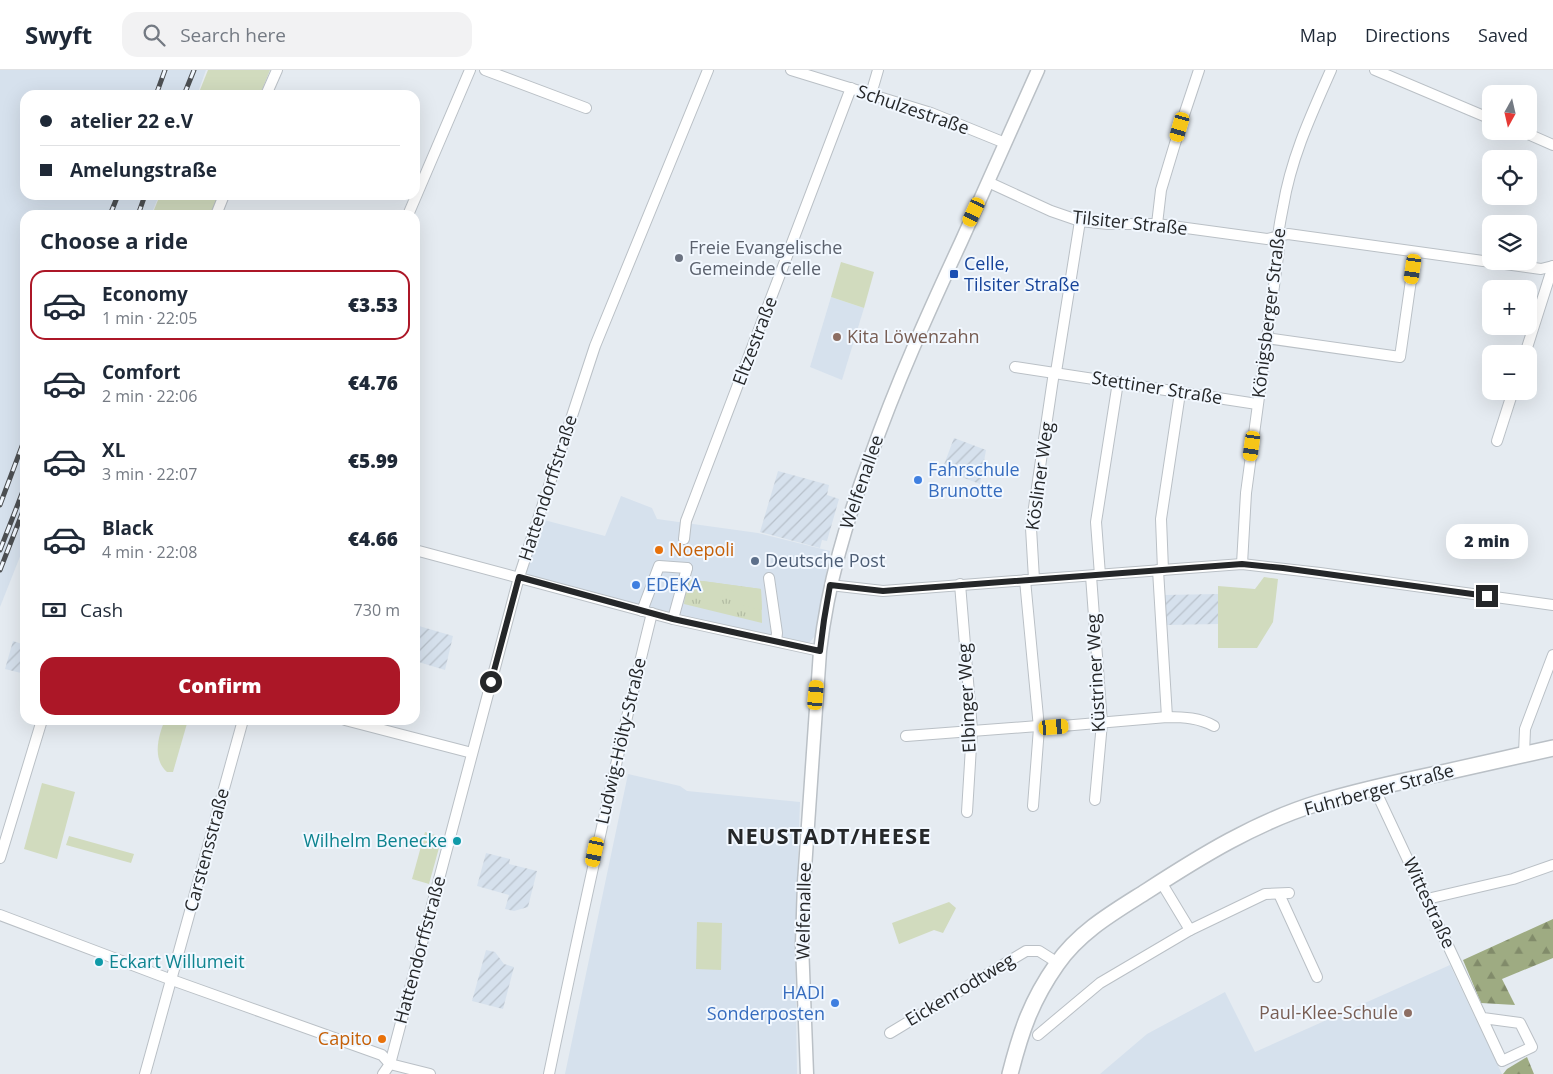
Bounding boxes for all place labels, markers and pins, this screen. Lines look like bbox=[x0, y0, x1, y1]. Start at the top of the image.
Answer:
place label: Freie Evangelische Gemeinde Celle bbox=[689, 235, 842, 280]
place label: Celle, Tilsiter Straße bbox=[964, 251, 1080, 296]
marker: Freie Evangelische Gemeinde Celle bbox=[673, 252, 685, 264]
marker: Celle, Tilsiter Straße bbox=[948, 268, 960, 280]
place label: Kita Löwenzahn bbox=[847, 324, 980, 348]
marker: Kita Löwenzahn bbox=[831, 331, 843, 343]
place label: Fahrschule Brunotte bbox=[928, 457, 1020, 502]
marker: Fahrschule Brunotte bbox=[912, 474, 924, 486]
place label: Noepoli bbox=[669, 537, 734, 561]
marker: Noepoli bbox=[653, 544, 665, 556]
place label: Deutsche Post bbox=[765, 548, 885, 572]
marker: Deutsche Post bbox=[749, 555, 761, 567]
place label: EDEKA bbox=[646, 572, 702, 596]
marker: EDEKA bbox=[630, 579, 642, 591]
place label: Wilhelm Benecke bbox=[303, 828, 447, 852]
marker: Wilhelm Benecke bbox=[451, 835, 463, 847]
place label: Eckart Willumeit bbox=[109, 949, 245, 973]
marker: Eckart Willumeit bbox=[93, 956, 105, 968]
place label: HADI Sonderposten bbox=[707, 980, 825, 1025]
marker: HADI Sonderposten bbox=[829, 997, 841, 1009]
place label: Paul-Klee-Schule bbox=[1259, 1000, 1398, 1024]
marker: Paul-Klee-Schule bbox=[1402, 1007, 1414, 1019]
place label: Capito bbox=[318, 1026, 372, 1050]
marker: Capito bbox=[376, 1033, 388, 1045]

